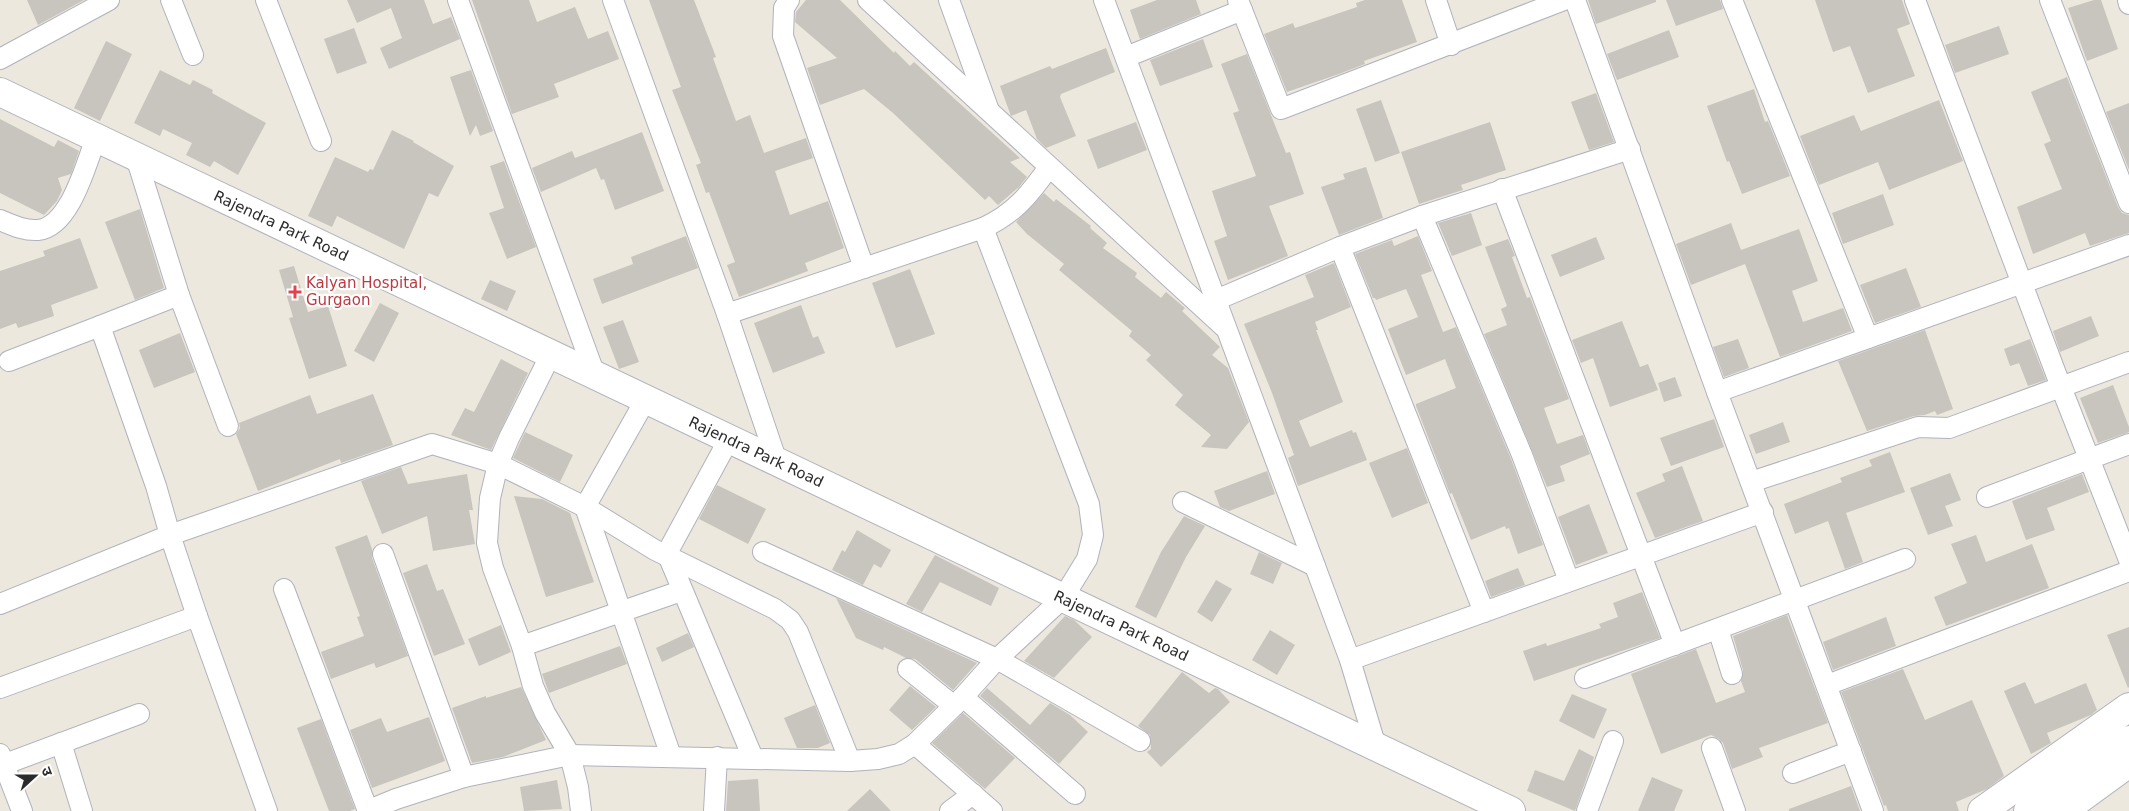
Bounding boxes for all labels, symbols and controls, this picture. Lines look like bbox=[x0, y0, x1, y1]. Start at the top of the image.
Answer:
street label: Rajendra Park Road bbox=[211, 187, 351, 265]
place label: Kalyan Hospital, Gurgaon bbox=[306, 274, 427, 309]
marker: Kalyan Hospital, Gurgaon bbox=[288, 285, 302, 299]
street label: Rajendra Park Road bbox=[686, 413, 826, 491]
street label: Rajendra Park Road bbox=[1051, 587, 1191, 665]
north arrow bbox=[10, 751, 60, 801]
text: उ bbox=[38, 765, 56, 779]

